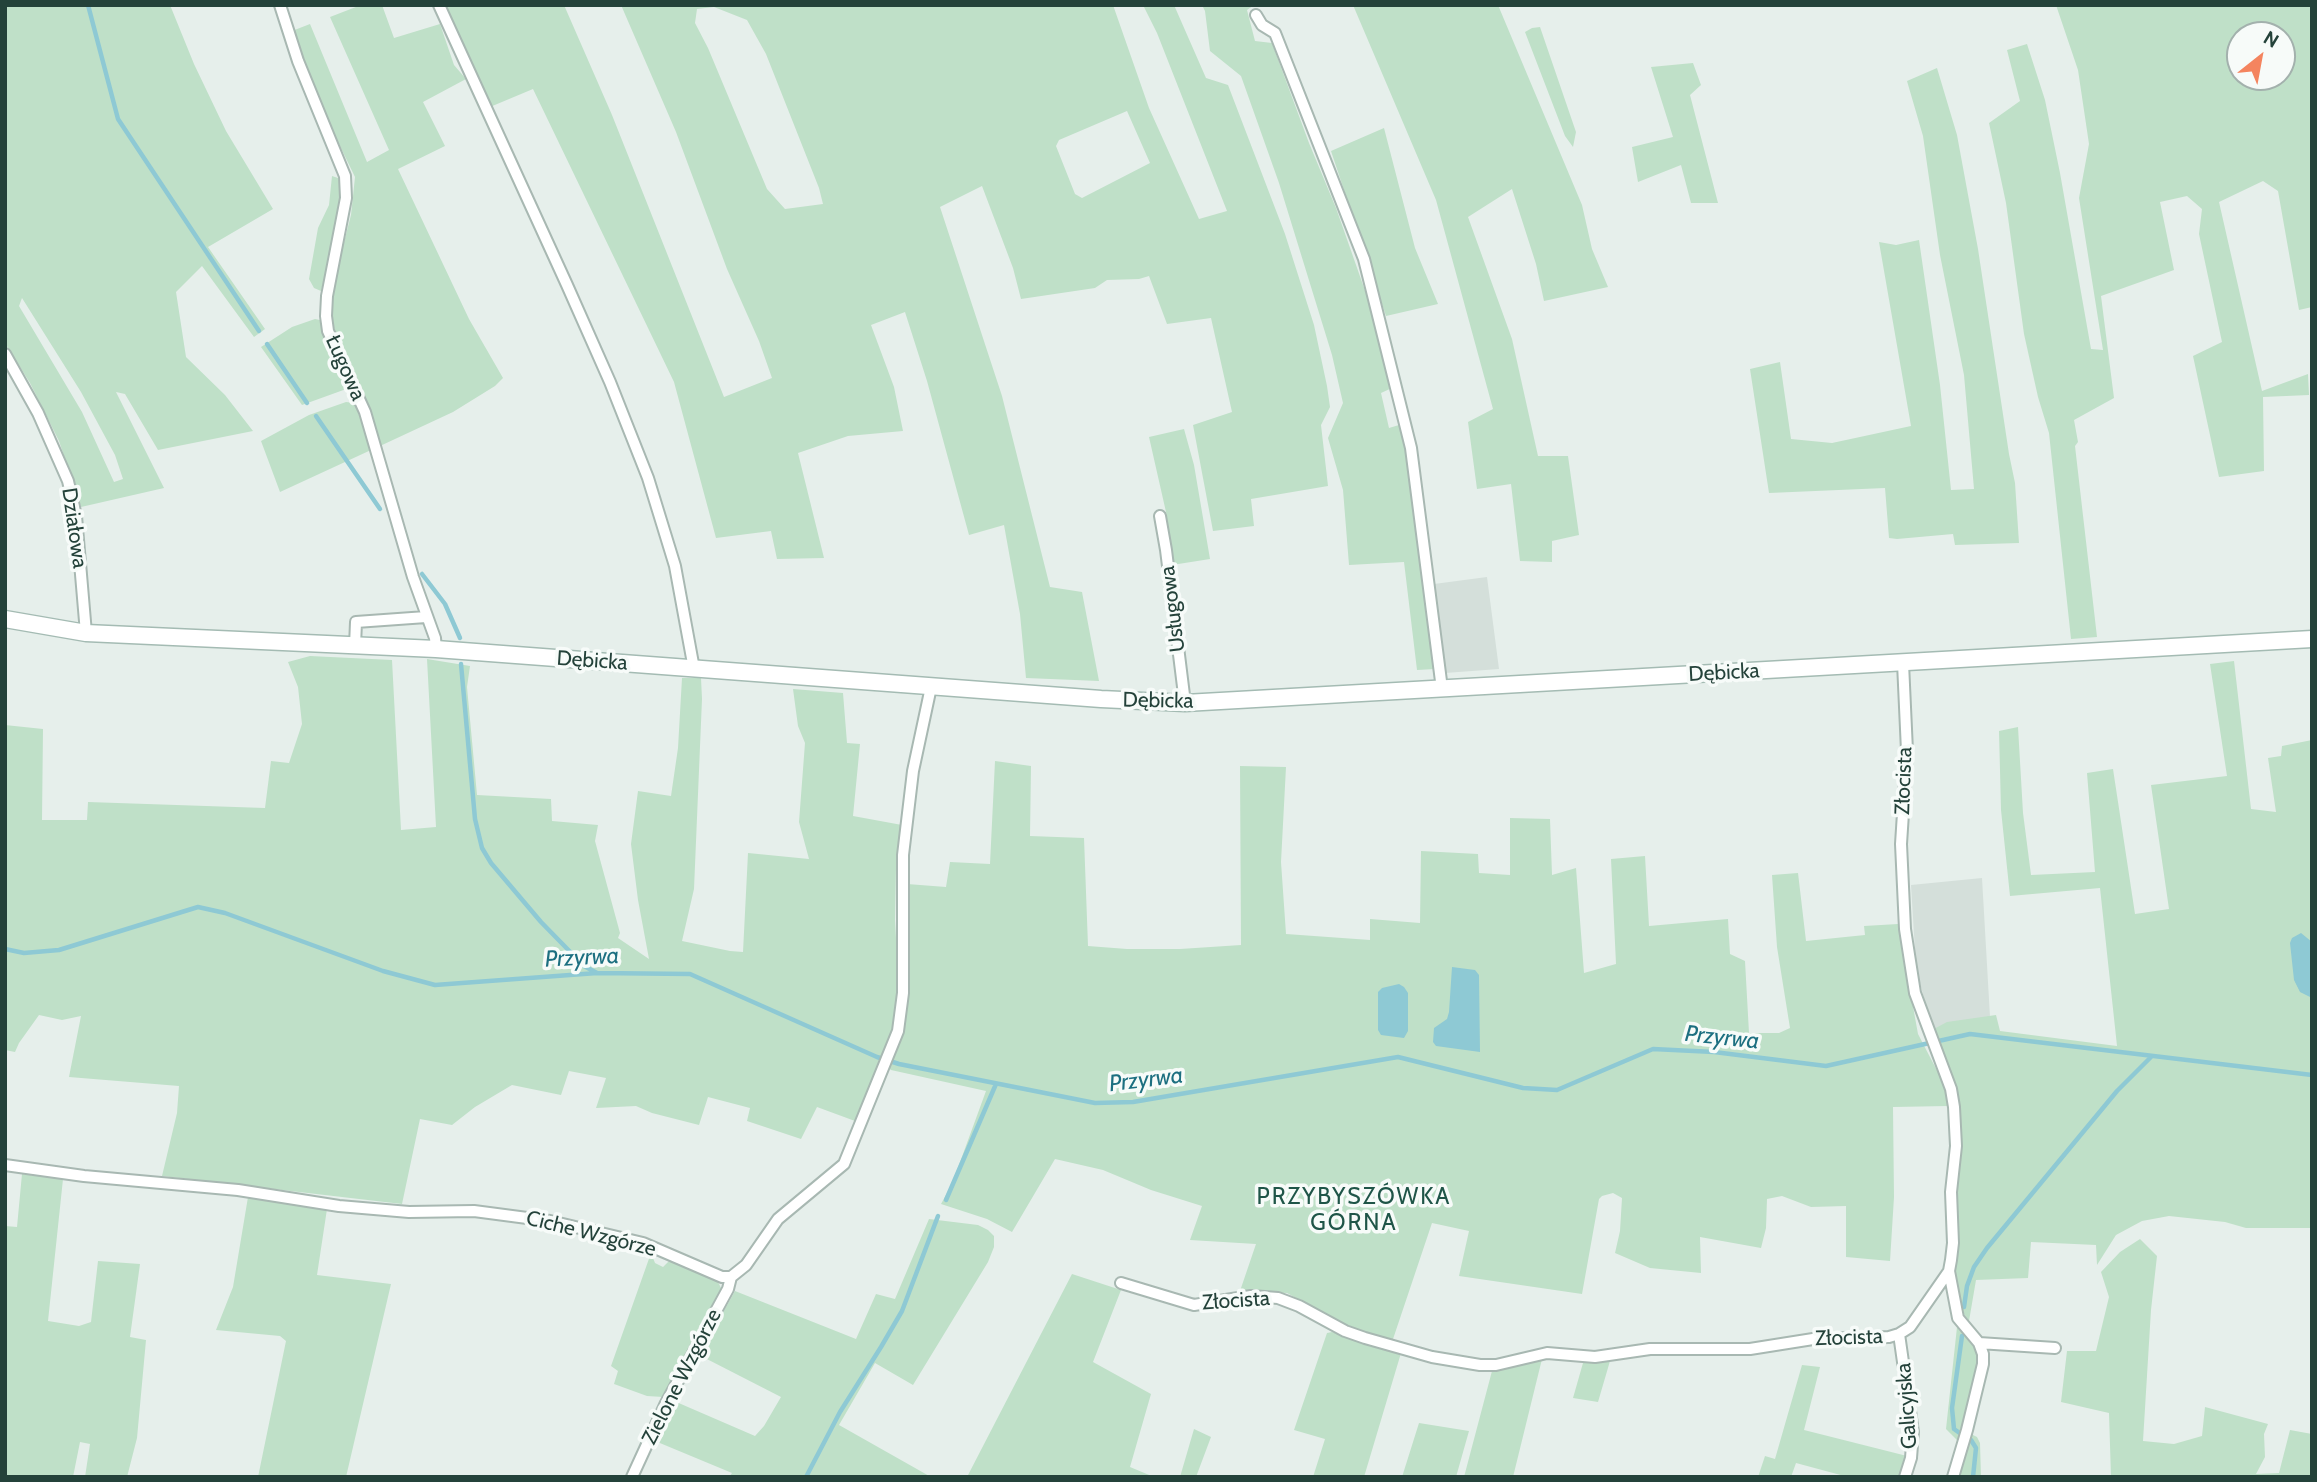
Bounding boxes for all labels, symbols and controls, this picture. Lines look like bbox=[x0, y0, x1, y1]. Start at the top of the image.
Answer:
north arrow bbox=[2226, 21, 2296, 91]
text: N bbox=[2259, 26, 2283, 53]
street label: Ługowa bbox=[320, 332, 370, 404]
street label: Działowa bbox=[56, 486, 92, 570]
street label: Usługowa bbox=[1155, 564, 1191, 654]
street label: Dębicka bbox=[556, 646, 628, 676]
street label: Dębicka bbox=[1688, 659, 1760, 687]
street label: Dębicka bbox=[1122, 688, 1194, 714]
street label: Złocista bbox=[1890, 747, 1918, 815]
water label: Przyrwa bbox=[544, 942, 620, 974]
water label: Przyrwa bbox=[1684, 1020, 1760, 1056]
water label: Przyrwa bbox=[1107, 1062, 1185, 1098]
district label: PRZYBYSZÓWKA GÓRNA bbox=[1258, 1183, 1450, 1237]
street label: Ciche Wzgórze bbox=[523, 1206, 659, 1262]
street label: Złocista bbox=[1201, 1286, 1271, 1316]
street label: Zielone Wzgórze bbox=[637, 1305, 727, 1449]
street label: Złocista bbox=[1815, 1324, 1883, 1352]
street label: Galicyjska bbox=[1891, 1362, 1923, 1450]

